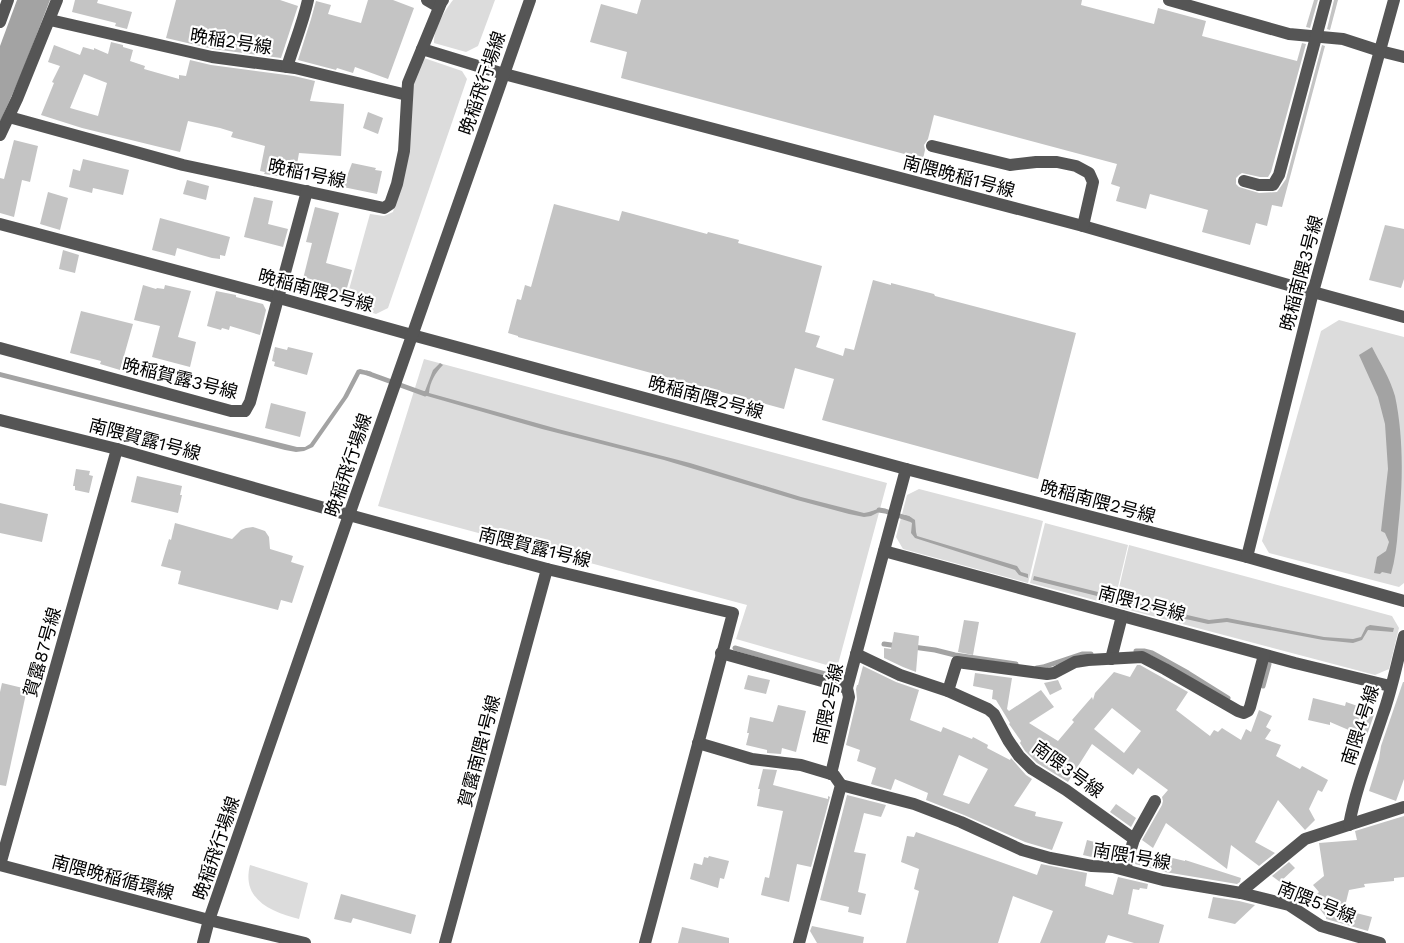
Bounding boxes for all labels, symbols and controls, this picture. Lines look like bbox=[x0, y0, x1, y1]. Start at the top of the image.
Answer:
street label: 晩稲2号線 bbox=[189, 24, 273, 58]
street label: 晩稲飛行場線 bbox=[454, 29, 510, 137]
street label: 南隈晩稲1号線 bbox=[901, 151, 1017, 201]
street label: 晩稲1号線 bbox=[266, 155, 348, 191]
street label: 晩稲南隈3号線 bbox=[1276, 213, 1326, 333]
street label: 晩稲南隈2号線 bbox=[256, 265, 376, 315]
street label: 晩稲賀露3号線 bbox=[120, 353, 240, 403]
street label: 晩稲南隈2号線 bbox=[646, 372, 766, 422]
street label: 晩稲飛行場線 bbox=[320, 411, 376, 519]
street label: 南隈賀露1号線 bbox=[87, 414, 203, 464]
street label: 晩稲南隈2号線 bbox=[1038, 476, 1158, 526]
street label: 南隈賀露1号線 bbox=[477, 523, 593, 571]
street label: 南隈12号線 bbox=[1096, 581, 1188, 625]
street label: 賀露87号線 bbox=[19, 605, 65, 699]
street label: 南隈2号線 bbox=[809, 661, 847, 747]
street label: 南隈4号線 bbox=[1337, 682, 1383, 768]
street label: 賀露南隈1号線 bbox=[454, 693, 504, 809]
street label: 南隈3号線 bbox=[1028, 736, 1108, 802]
street label: 晩稲飛行場線 bbox=[188, 794, 244, 902]
street label: 南隈1号線 bbox=[1091, 839, 1173, 873]
street label: 南隈晩稲循環線 bbox=[49, 851, 177, 903]
street label: 南隈5号線 bbox=[1275, 877, 1359, 927]

